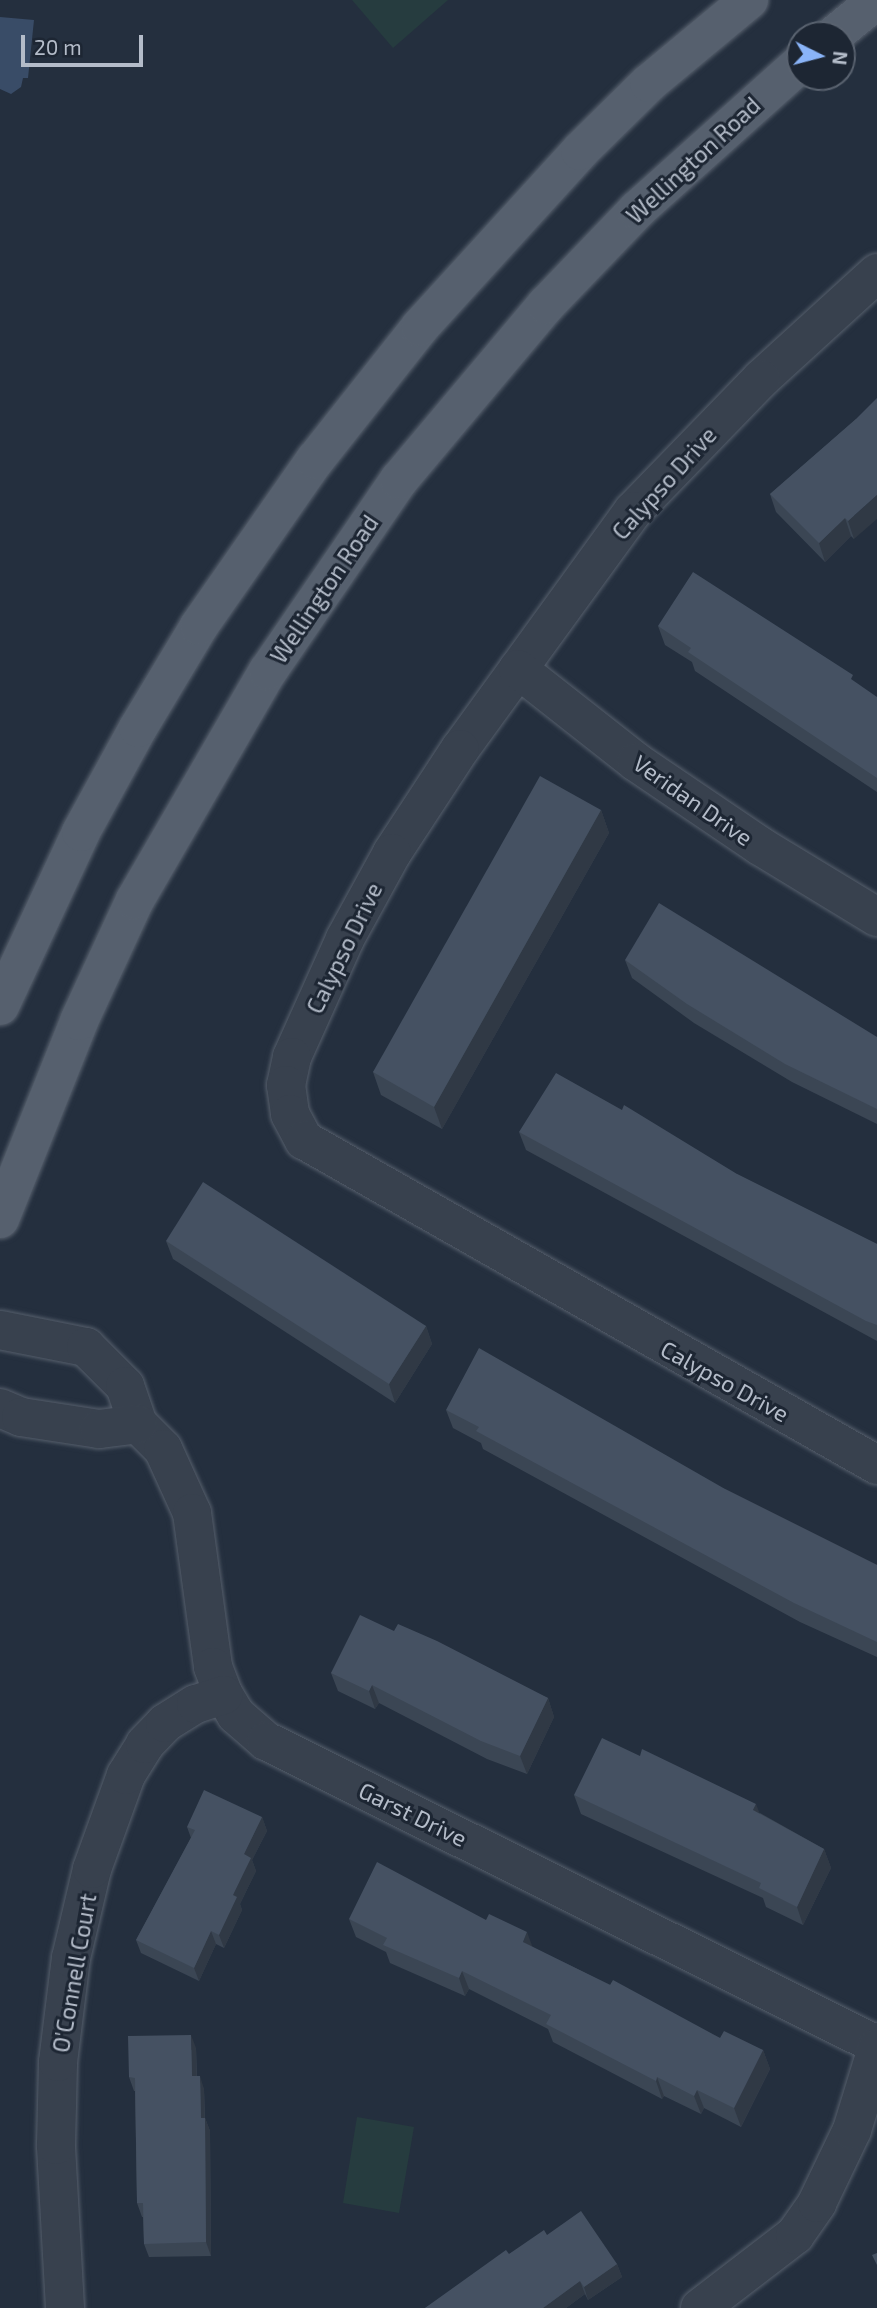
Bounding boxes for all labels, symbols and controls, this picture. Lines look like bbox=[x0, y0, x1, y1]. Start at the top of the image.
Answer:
scale bar bbox=[24, 21, 147, 65]
north arrow bbox=[786, 21, 856, 91]
text: 20 m bbox=[34, 34, 82, 59]
text: N bbox=[828, 50, 853, 66]
street label: Wellington Road bbox=[620, 91, 766, 229]
street label: Calypso Drive bbox=[606, 421, 722, 545]
street label: Wellington Road bbox=[264, 510, 384, 668]
street label: Veridan Drive bbox=[628, 749, 758, 851]
street label: Calypso Drive bbox=[300, 878, 388, 1018]
street label: Calypso Drive bbox=[656, 1334, 794, 1428]
street label: Garst Drive bbox=[355, 1776, 471, 1852]
street label: O'Connell Court bbox=[46, 1891, 102, 2055]

